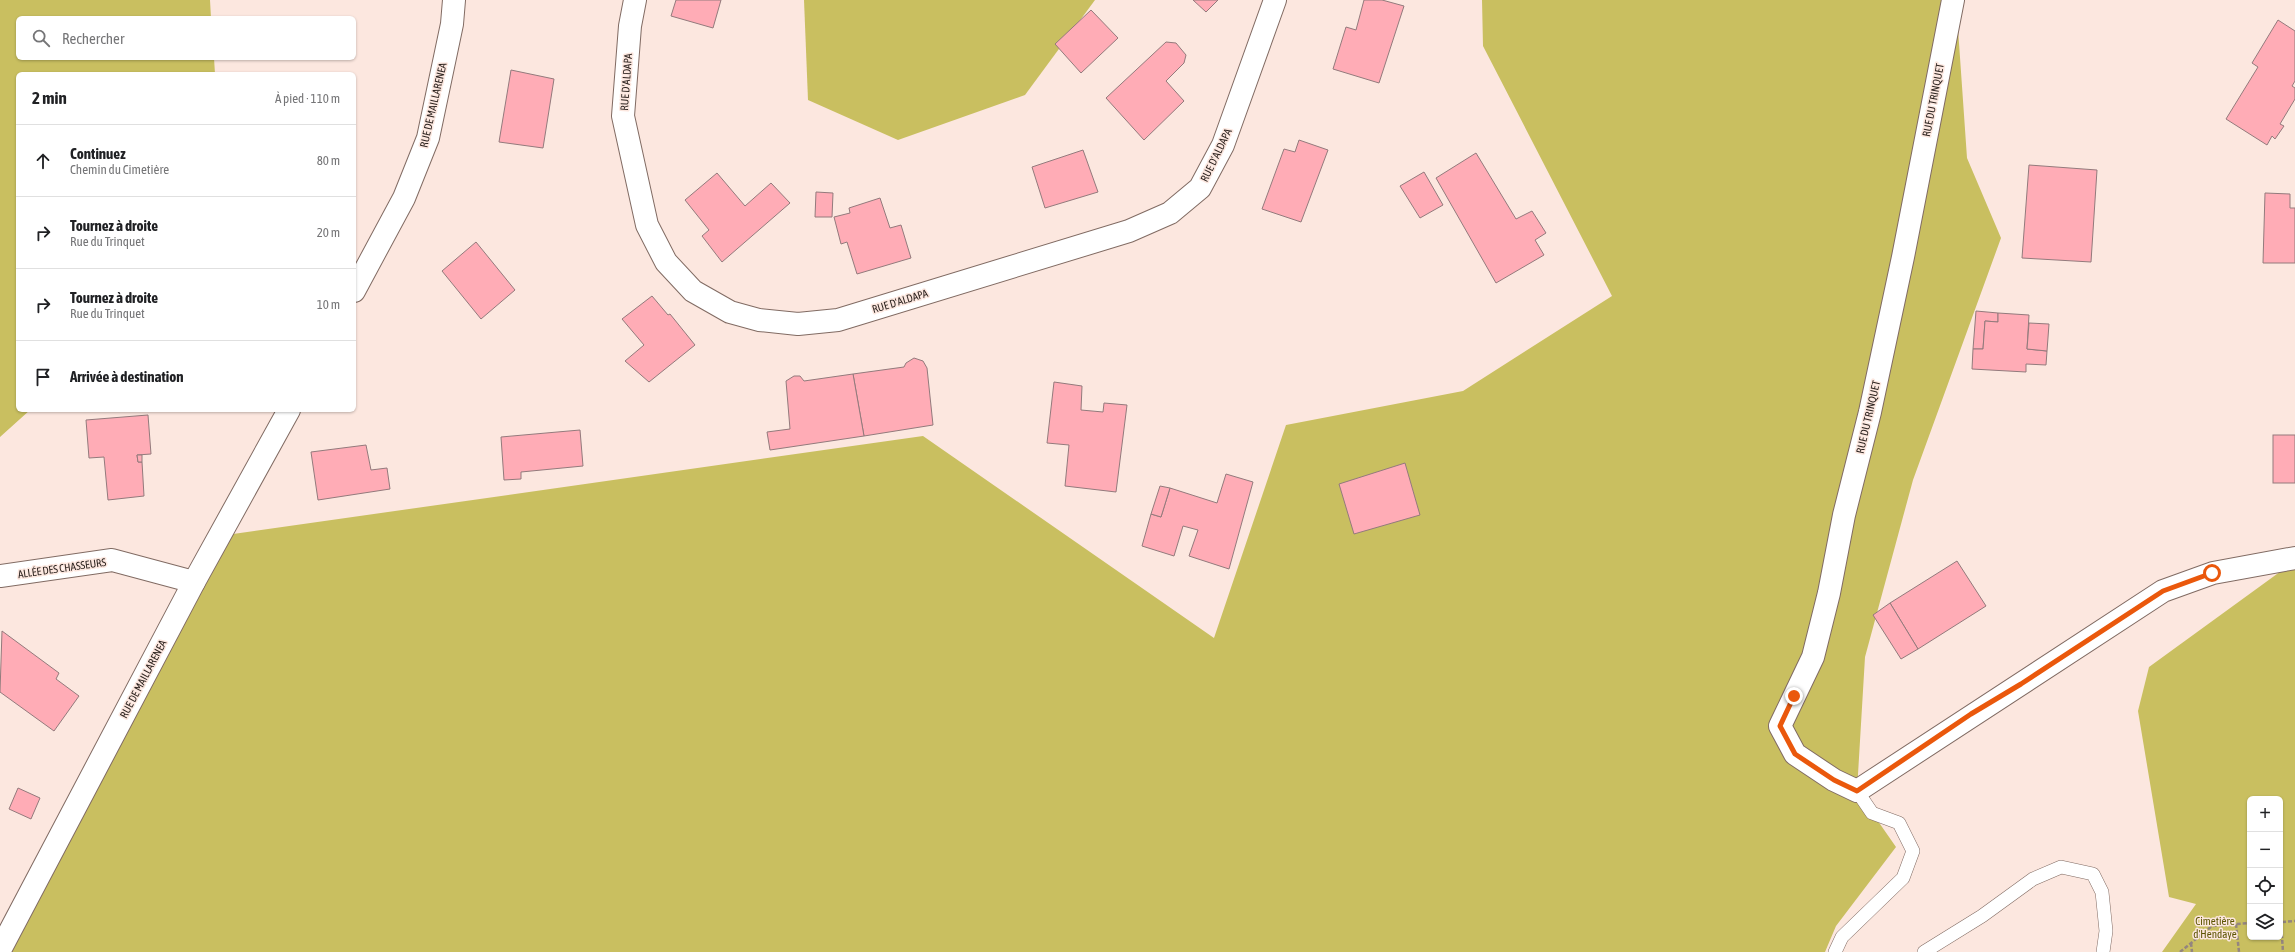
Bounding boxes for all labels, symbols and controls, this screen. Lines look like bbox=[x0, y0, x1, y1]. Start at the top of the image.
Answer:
search box bbox=[16, 16, 356, 60]
icon: search bbox=[30, 27, 52, 49]
text: Rechercher bbox=[62, 30, 124, 47]
street label: RUE D'ALDAPA bbox=[618, 52, 634, 111]
street label: RUE DE MAILLARENEA bbox=[417, 61, 449, 149]
street label: RUE DU TRINQUET bbox=[1920, 62, 1946, 138]
text: 2 min bbox=[32, 88, 67, 108]
text: À pied · 110 m bbox=[275, 91, 340, 106]
street label: RUE D'ALDAPA bbox=[1198, 126, 1234, 184]
text: Continuez bbox=[70, 145, 126, 162]
icon: ahead bbox=[32, 150, 54, 172]
text: 80 m bbox=[317, 153, 340, 168]
text: Chemin du Cimetière bbox=[70, 162, 169, 177]
text: Tournez à droite bbox=[70, 217, 158, 234]
icon: right bbox=[32, 222, 54, 244]
text: 20 m bbox=[317, 225, 340, 240]
text: Rue du Trinquet bbox=[70, 234, 145, 249]
street label: RUE D'ALDAPA bbox=[871, 287, 930, 315]
text: Tournez à droite bbox=[70, 289, 158, 306]
icon: right bbox=[32, 294, 54, 316]
text: 10 m bbox=[317, 297, 340, 312]
text: Rue du Trinquet bbox=[70, 306, 145, 321]
icon: arrive bbox=[32, 366, 54, 388]
text: Arrivée à destination bbox=[70, 368, 184, 385]
street label: RUE DU TRINQUET bbox=[1854, 379, 1882, 455]
street label: ALLÉE DES CHASSEURS bbox=[17, 556, 107, 580]
route start bbox=[2203, 564, 2221, 582]
street label: RUE DE MAILLARENEA bbox=[117, 637, 169, 720]
route end bbox=[1785, 687, 1803, 705]
map controls bbox=[2247, 796, 2283, 940]
button: + bbox=[2247, 796, 2283, 832]
button: − bbox=[2247, 832, 2283, 868]
button: locate bbox=[2247, 868, 2283, 904]
button: layers bbox=[2247, 904, 2283, 940]
park label: Cimetière d'Hendaye bbox=[2193, 915, 2237, 940]

